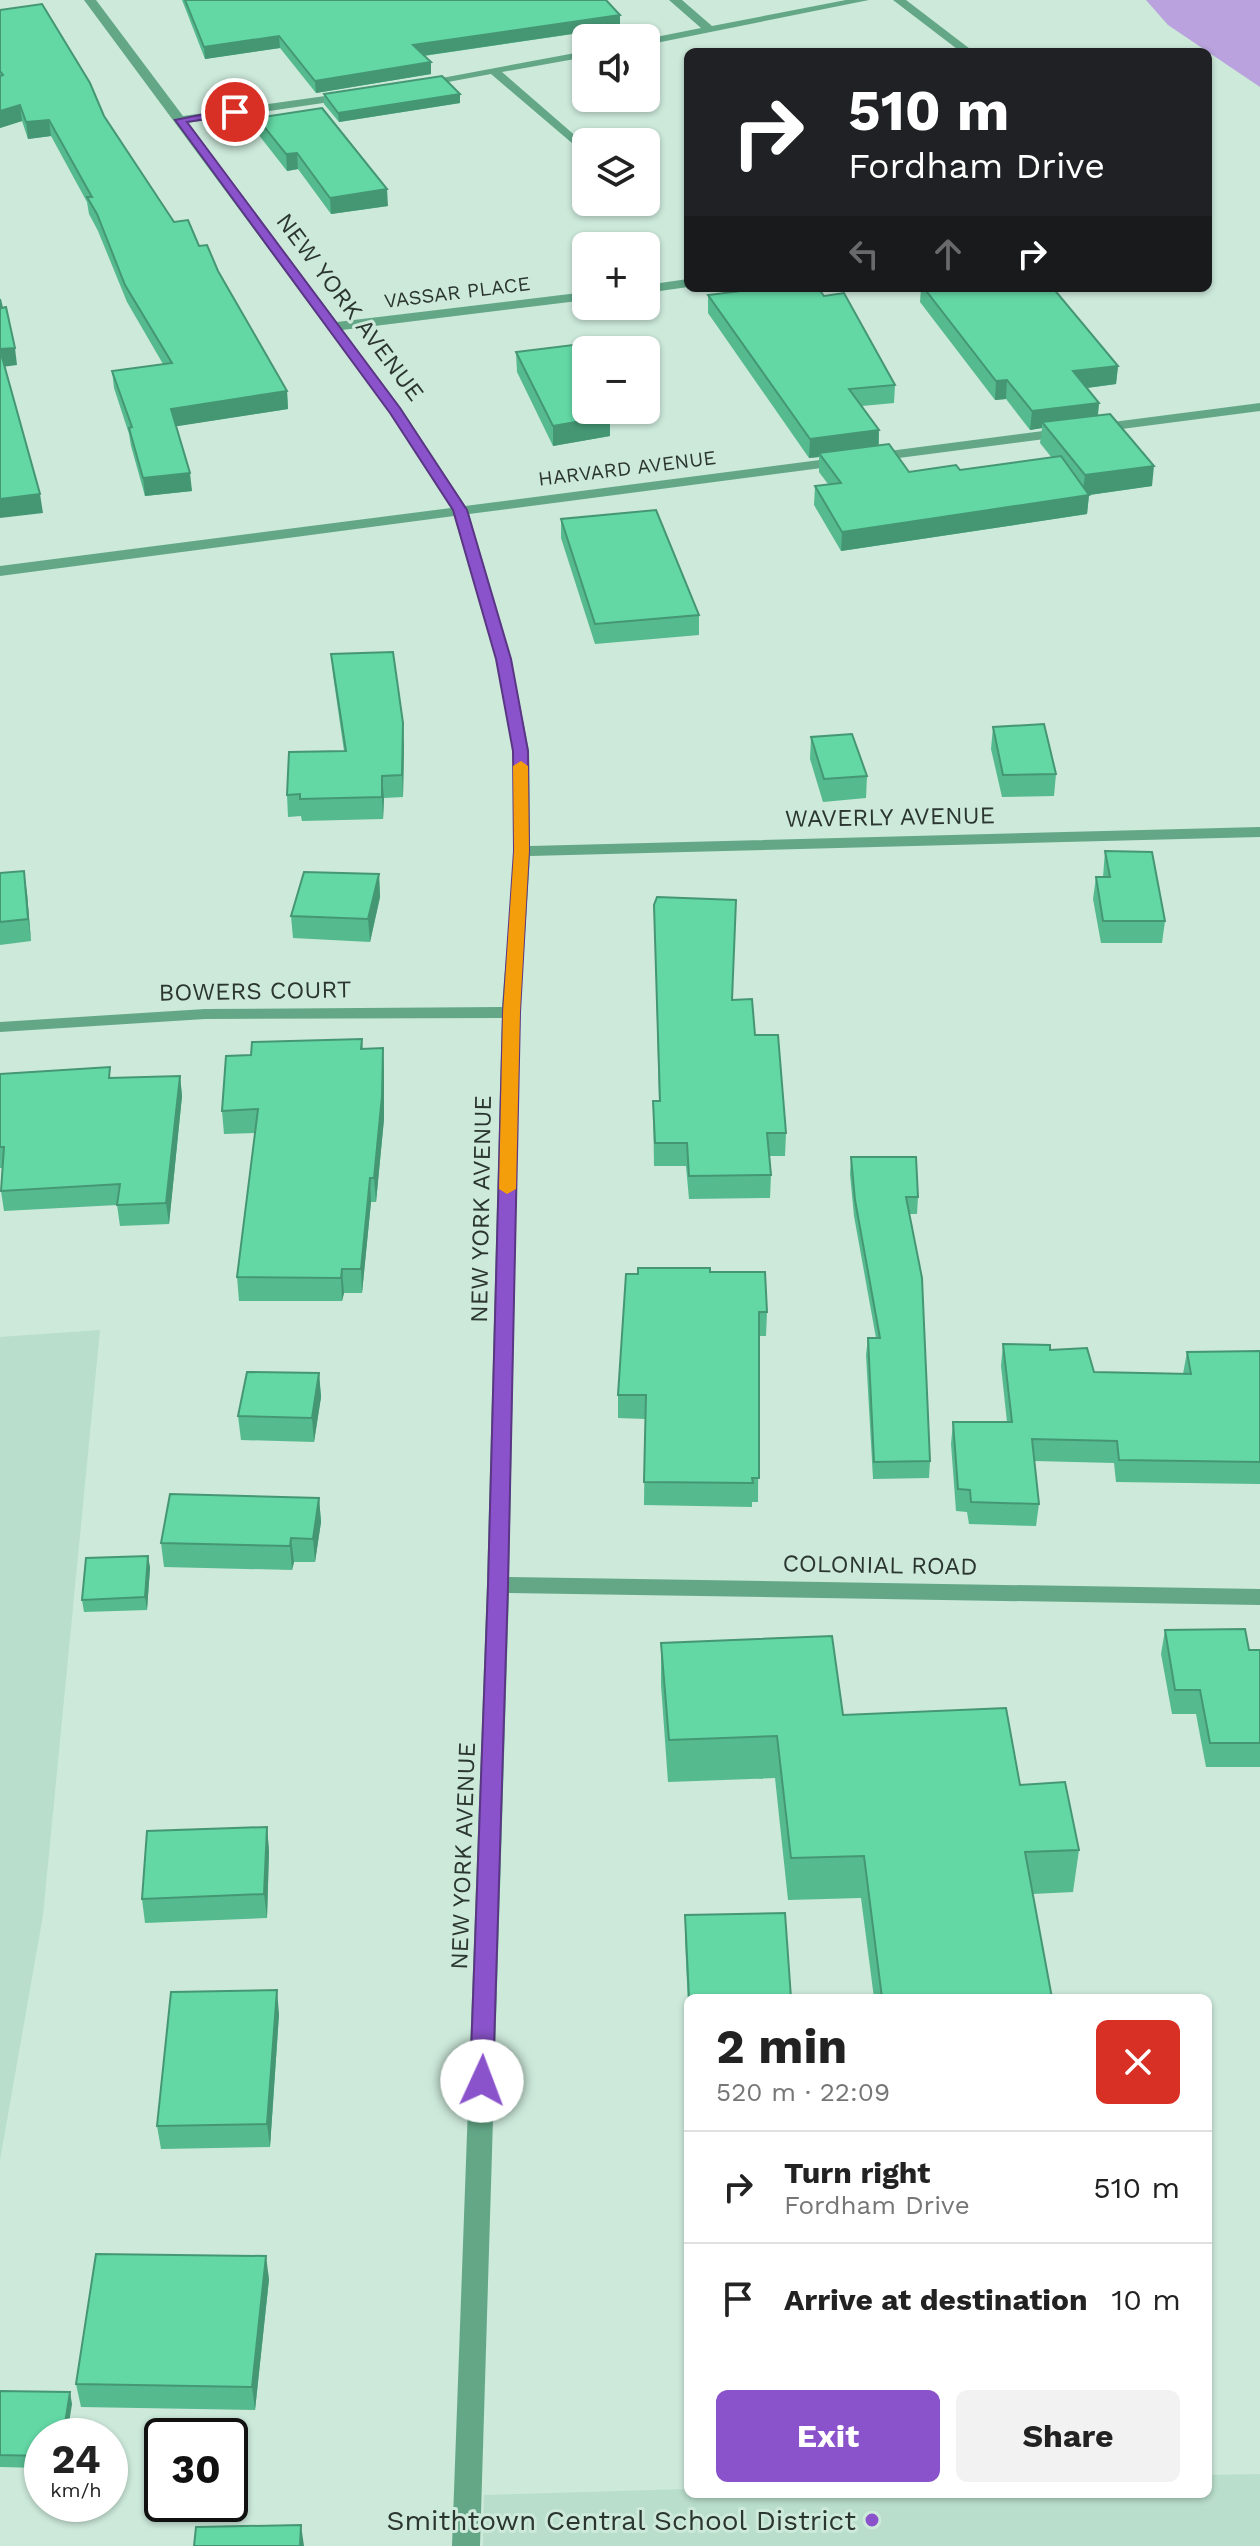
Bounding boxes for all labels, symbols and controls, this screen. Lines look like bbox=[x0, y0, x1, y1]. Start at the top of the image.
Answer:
map controls bbox=[572, 24, 660, 424]
button: sound bbox=[572, 24, 660, 112]
pin bbox=[201, 78, 269, 146]
text: 510 m bbox=[848, 78, 1010, 144]
icon: right bbox=[716, 80, 820, 184]
icon: arrive bbox=[213, 90, 257, 134]
button: layers bbox=[572, 128, 660, 216]
text: Fordham Drive bbox=[848, 145, 1105, 187]
street label: NEW YORK AVENUE bbox=[270, 208, 430, 406]
button: + bbox=[572, 232, 660, 320]
icon: left bbox=[842, 232, 886, 276]
icon: ahead bbox=[926, 232, 970, 276]
icon: right bbox=[1010, 232, 1054, 276]
street label: VASSAR PLACE bbox=[383, 271, 531, 313]
button: − bbox=[572, 336, 660, 424]
street label: HARVARD AVENUE bbox=[537, 445, 717, 491]
street label: WAVERLY AVENUE bbox=[785, 801, 995, 833]
street label: BOWERS COURT bbox=[158, 975, 352, 1007]
street label: NEW YORK AVENUE bbox=[465, 1095, 497, 1323]
street label: COLONIAL ROAD bbox=[782, 1549, 978, 1581]
street label: NEW YORK AVENUE bbox=[445, 1742, 481, 1970]
text: 2 min bbox=[716, 2018, 847, 2075]
button: close bbox=[1096, 2020, 1180, 2104]
position arrow bbox=[440, 2039, 524, 2123]
text: 520 m · 22:09 bbox=[716, 2077, 890, 2107]
text: Turn right bbox=[784, 2155, 930, 2190]
icon: right bbox=[716, 2165, 760, 2209]
text: 510 m bbox=[1093, 2170, 1180, 2205]
text: Fordham Drive bbox=[784, 2190, 970, 2220]
icon: arrive bbox=[716, 2277, 760, 2321]
text: Arrive at destination bbox=[784, 2282, 1088, 2317]
text: 10 m bbox=[1112, 2282, 1181, 2317]
button: Exit bbox=[716, 2390, 940, 2482]
button: Share bbox=[956, 2390, 1180, 2482]
speed limit sign: 30 bbox=[144, 2418, 248, 2522]
text: 24 bbox=[51, 2436, 101, 2483]
text: km/h bbox=[50, 2478, 102, 2502]
place label: Smithtown Central School District bbox=[387, 2504, 856, 2537]
marker: Smithtown Central School District bbox=[863, 2511, 881, 2529]

